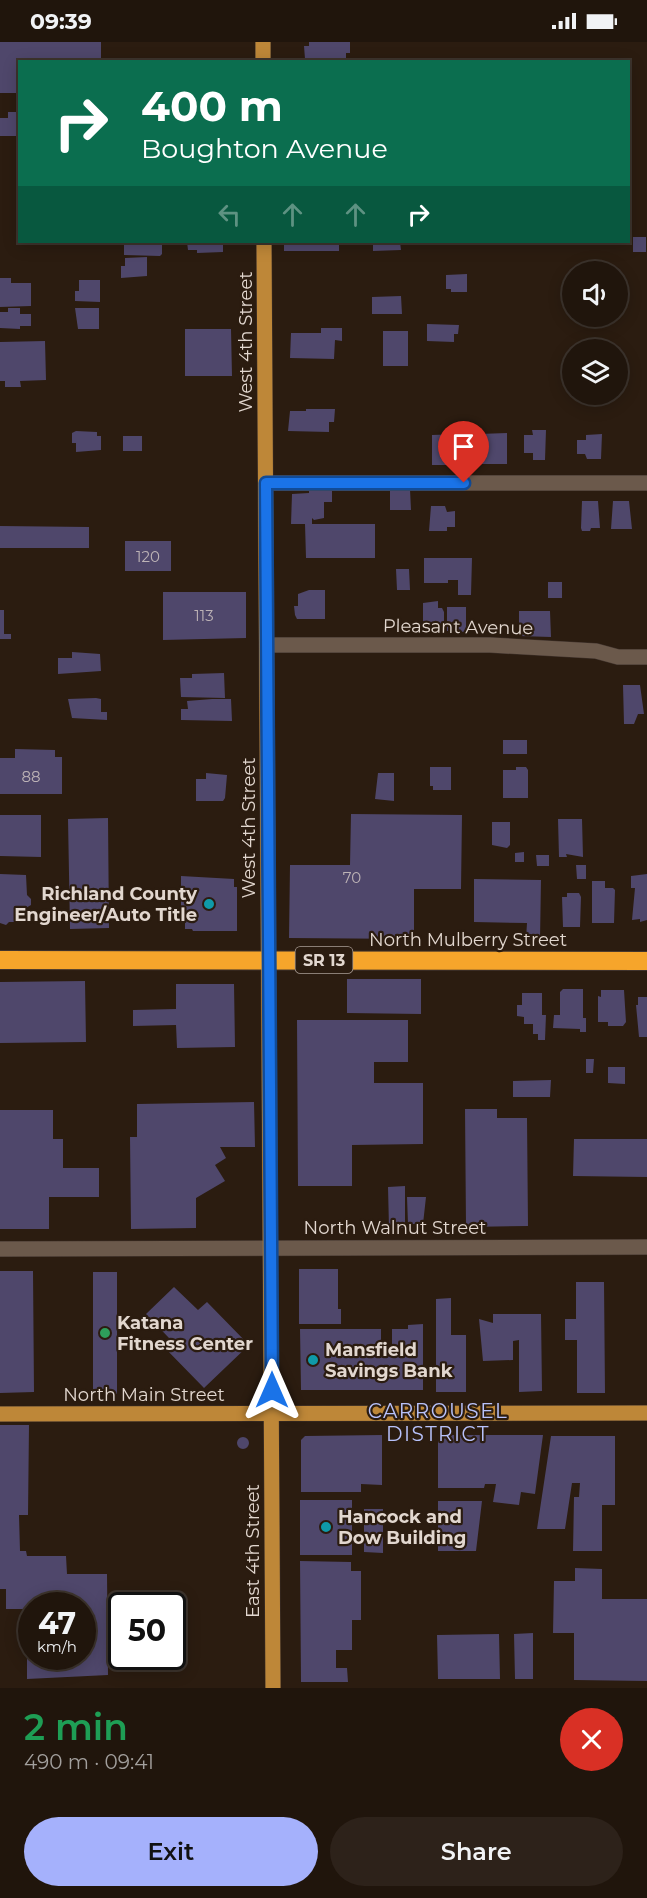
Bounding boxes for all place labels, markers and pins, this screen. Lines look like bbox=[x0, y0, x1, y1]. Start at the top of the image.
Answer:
pin bbox=[438, 421, 489, 483]
place label: Richland County Engineer/Auto Title bbox=[14, 883, 197, 926]
marker: Richland County Engineer/Auto Title bbox=[202, 897, 216, 911]
place label: Katana Fitness Center bbox=[117, 1312, 253, 1355]
marker: Katana Fitness Center bbox=[98, 1326, 112, 1340]
place label: Mansfield Savings Bank bbox=[325, 1339, 453, 1382]
marker: Mansfield Savings Bank bbox=[306, 1353, 320, 1367]
place label: Hancock and Dow Building bbox=[338, 1506, 466, 1549]
marker: Hancock and Dow Building bbox=[319, 1520, 333, 1534]

